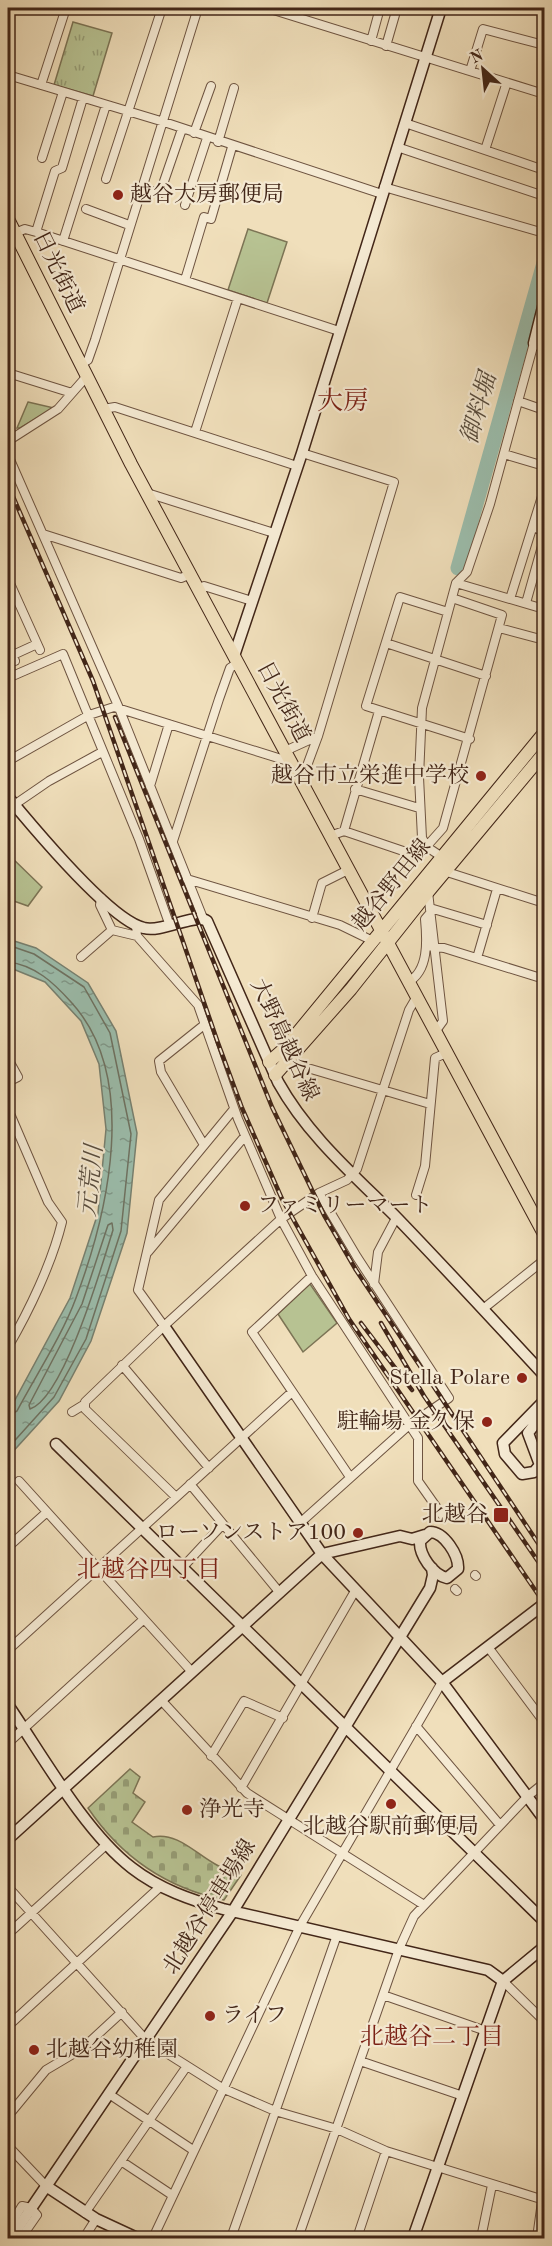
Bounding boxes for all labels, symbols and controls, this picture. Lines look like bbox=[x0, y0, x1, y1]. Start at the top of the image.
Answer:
north arrow bbox=[453, 39, 513, 99]
text: N bbox=[468, 47, 487, 67]
place label: 越谷大房郵便局 bbox=[130, 182, 284, 206]
marker: 越谷大房郵便局 bbox=[111, 188, 125, 202]
street label: 日光街道 bbox=[29, 227, 89, 316]
water label: 御料堀 bbox=[456, 366, 503, 447]
district label: 大房 bbox=[317, 387, 369, 415]
street label: 日光街道 bbox=[253, 657, 315, 746]
place label: 越谷市立栄進中学校 bbox=[271, 763, 469, 787]
marker: 越谷市立栄進中学校 bbox=[474, 769, 488, 783]
street label: 越谷野田線 bbox=[347, 834, 435, 935]
street label: 大野島越谷線 bbox=[246, 975, 324, 1104]
water label: 元荒川 bbox=[73, 1141, 108, 1218]
place label: ファミリーマート bbox=[257, 1195, 433, 1217]
marker: ファミリーマート bbox=[238, 1199, 252, 1213]
place label: Stella Polare bbox=[389, 1367, 510, 1389]
marker: Stella Polare bbox=[515, 1371, 529, 1385]
place label: 駐輪場 金久保 bbox=[337, 1409, 475, 1433]
marker: 駐輪場 金久保 bbox=[480, 1415, 494, 1429]
place label: 北越谷 bbox=[422, 1502, 488, 1526]
marker: 北越谷 bbox=[492, 1506, 510, 1524]
place label: ローソンストア100 bbox=[156, 1522, 346, 1544]
marker: ローソンストア100 bbox=[351, 1526, 365, 1540]
district label: 北越谷四丁目 bbox=[77, 1556, 221, 1583]
place label: 浄光寺 bbox=[199, 1797, 265, 1821]
marker: 北越谷駅前郵便局 bbox=[384, 1797, 398, 1811]
marker: 浄光寺 bbox=[180, 1803, 194, 1817]
place label: 北越谷駅前郵便局 bbox=[303, 1814, 479, 1838]
street label: 北越谷停車場線 bbox=[158, 1835, 260, 1978]
place label: ライフ bbox=[222, 2005, 287, 2027]
marker: ライフ bbox=[203, 2009, 217, 2023]
district label: 北越谷二丁目 bbox=[360, 2023, 504, 2050]
place label: 北越谷幼稚園 bbox=[46, 2037, 178, 2061]
marker: 北越谷幼稚園 bbox=[27, 2043, 41, 2057]

